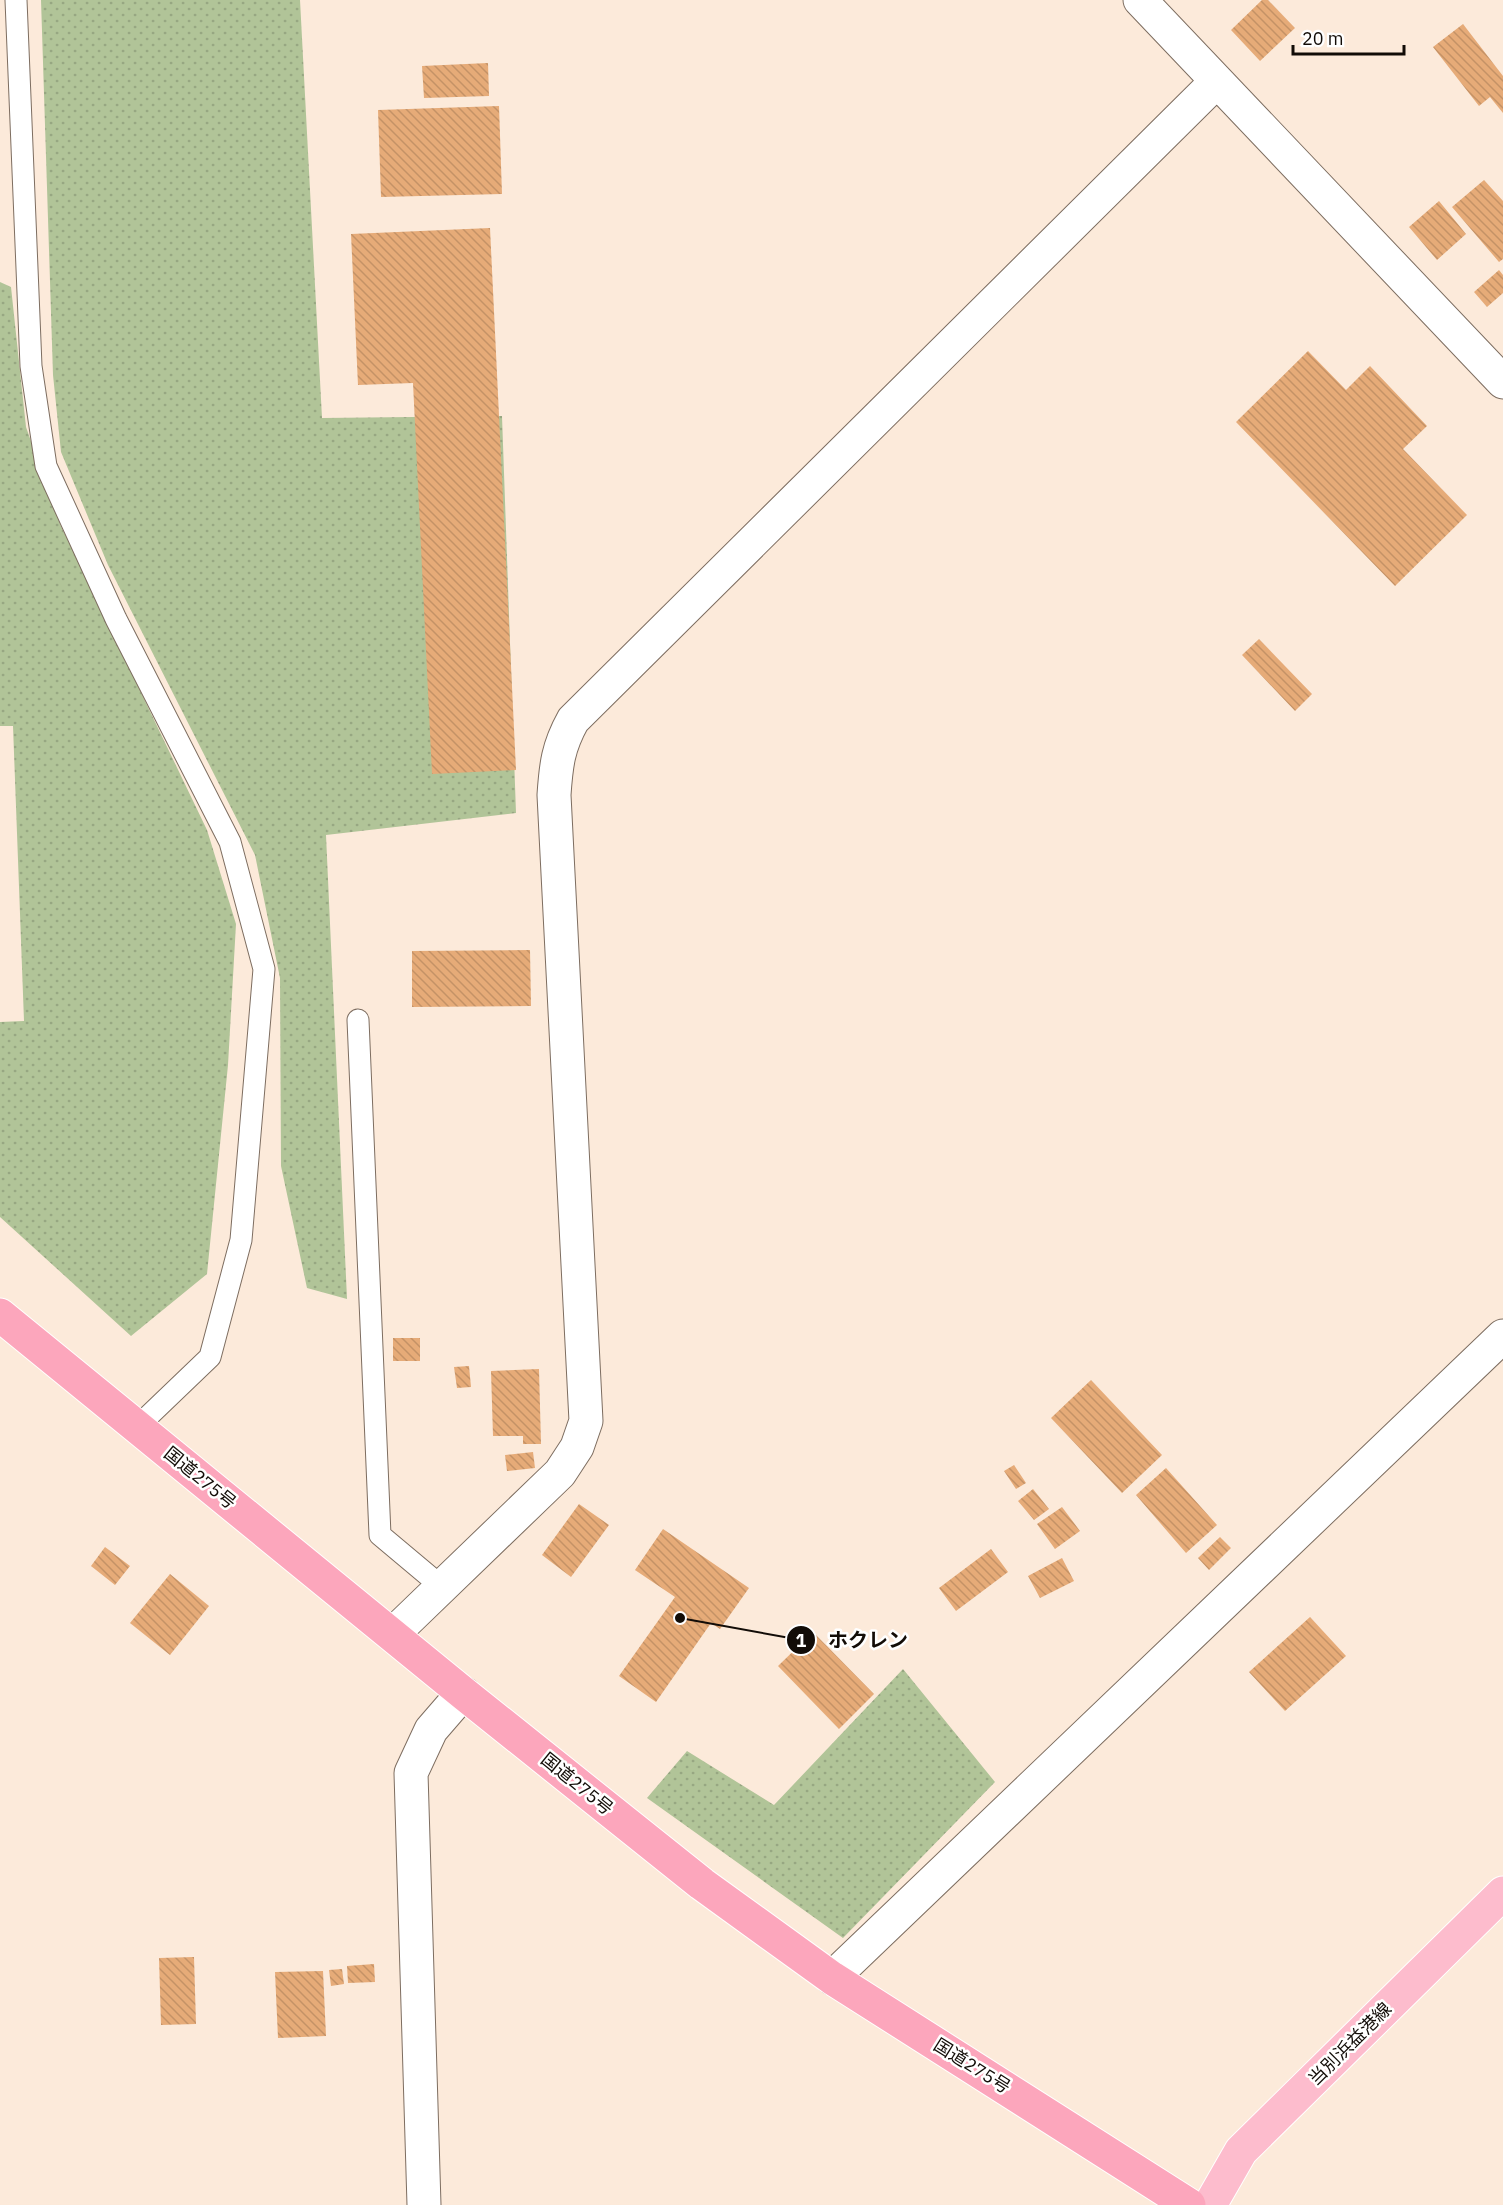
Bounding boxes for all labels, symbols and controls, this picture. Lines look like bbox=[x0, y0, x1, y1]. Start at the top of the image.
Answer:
scale bar bbox=[1293, 18, 1404, 56]
text: 20 m bbox=[1302, 27, 1344, 50]
street label: 国道275号 bbox=[160, 1441, 241, 1514]
callout: ホクレン bbox=[786, 1621, 920, 1659]
text: ホクレン bbox=[828, 1626, 908, 1653]
text: 1 bbox=[796, 1629, 807, 1652]
street label: 国道275号 bbox=[537, 1747, 618, 1820]
street label: 当別浜益港線 bbox=[1303, 1997, 1396, 2090]
street label: 国道275号 bbox=[930, 2033, 1015, 2098]

